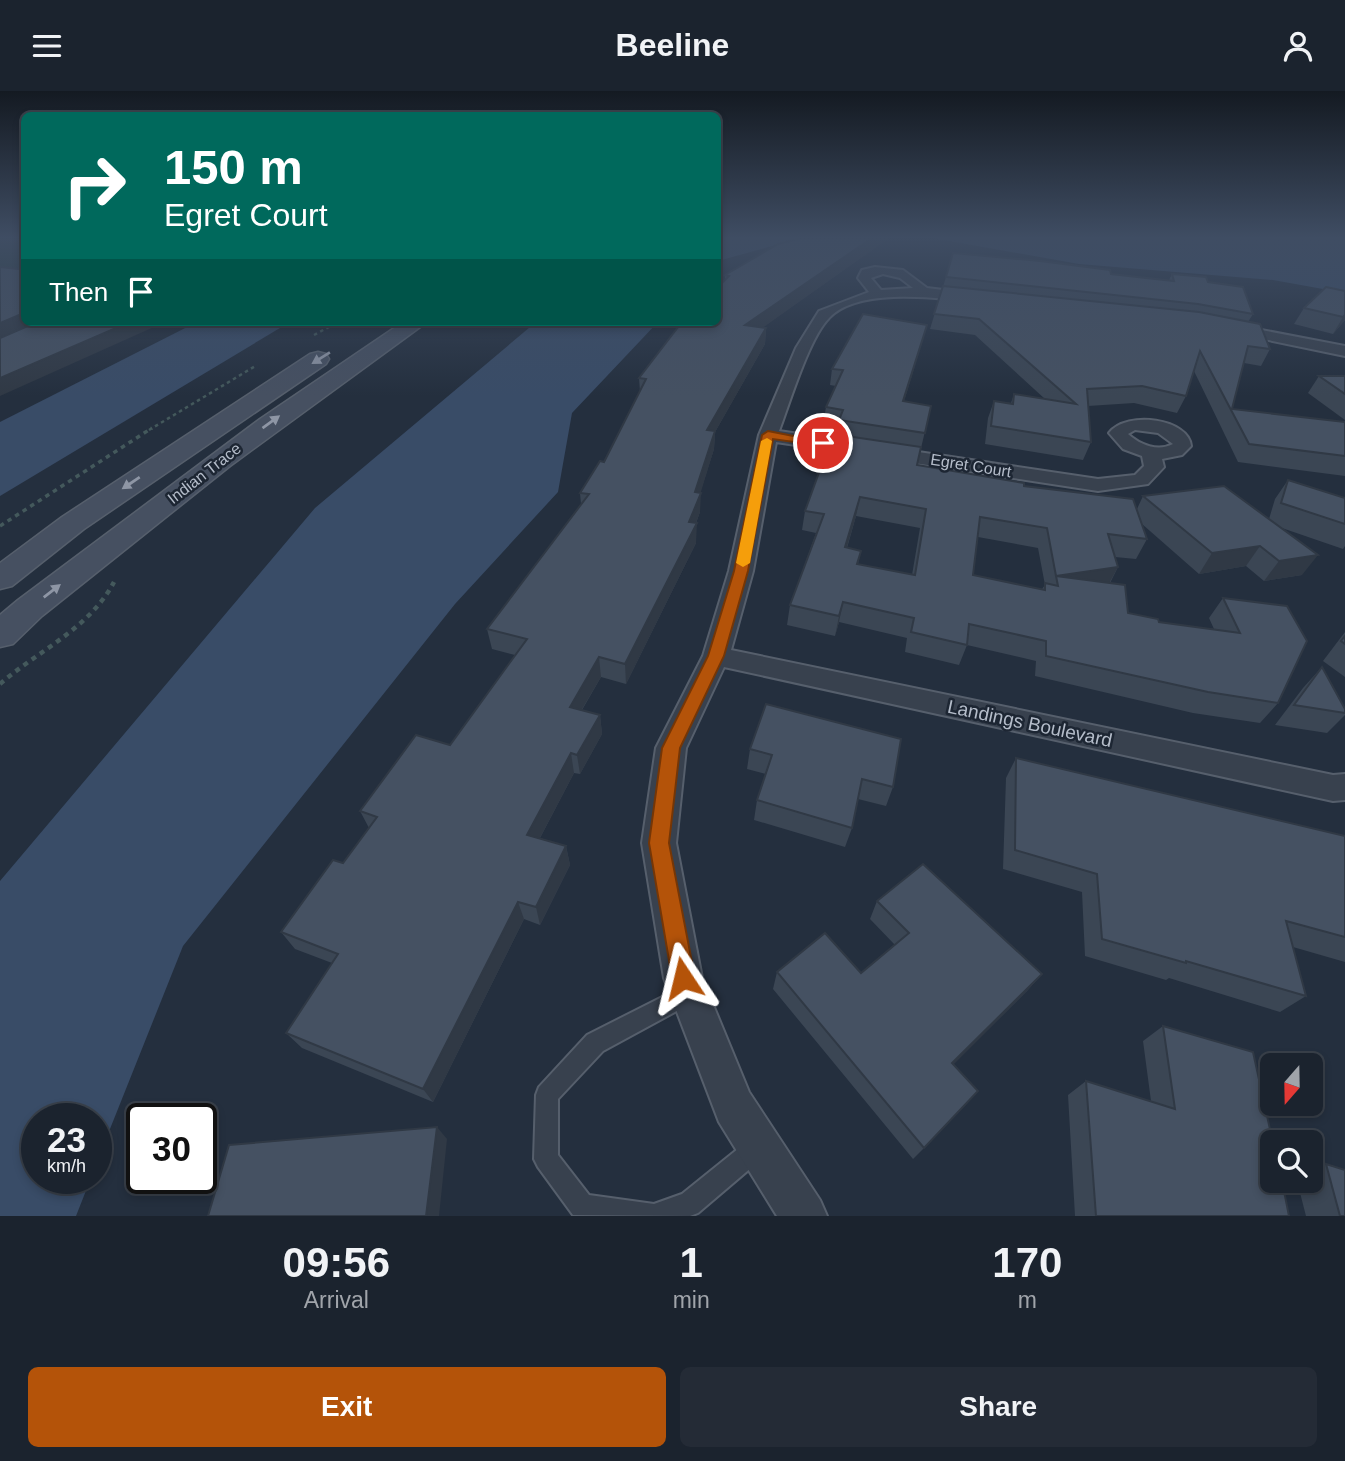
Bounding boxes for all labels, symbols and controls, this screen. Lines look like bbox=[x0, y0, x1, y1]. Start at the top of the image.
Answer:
icon: menu bbox=[28, 27, 66, 65]
text: Beeline bbox=[616, 27, 729, 63]
icon: person bbox=[1279, 27, 1317, 65]
icon: right bbox=[49, 140, 140, 231]
text: 150 m bbox=[164, 140, 303, 194]
text: Egret Court bbox=[164, 197, 328, 233]
icon: arrive bbox=[122, 273, 160, 311]
text: Then bbox=[49, 277, 108, 307]
one-way arrow bbox=[311, 351, 330, 364]
pin bbox=[793, 413, 853, 473]
one-way arrow bbox=[262, 415, 280, 429]
icon: arrive bbox=[804, 424, 842, 462]
street label: Indian Trace bbox=[164, 440, 244, 507]
street label: Egret Court bbox=[929, 451, 1013, 480]
one-way arrow bbox=[122, 476, 140, 490]
one-way arrow bbox=[43, 585, 61, 599]
street label: Landings Boulevard bbox=[946, 696, 1114, 751]
position arrow bbox=[646, 941, 720, 1015]
north arrow bbox=[1260, 1053, 1323, 1117]
map controls bbox=[1260, 1053, 1323, 1193]
speed limit sign: 30 bbox=[126, 1103, 217, 1194]
text: 23 bbox=[47, 1120, 86, 1159]
button: search bbox=[1260, 1130, 1323, 1193]
text: km/h bbox=[47, 1156, 86, 1176]
text: 09:56 bbox=[283, 1239, 390, 1286]
text: 1 bbox=[679, 1239, 703, 1286]
text: 170 bbox=[992, 1239, 1062, 1286]
text: Arrival bbox=[304, 1287, 369, 1313]
text: min bbox=[673, 1287, 710, 1313]
text: m bbox=[1018, 1287, 1037, 1313]
button: Exit bbox=[28, 1367, 666, 1447]
button: Share bbox=[680, 1367, 1317, 1447]

